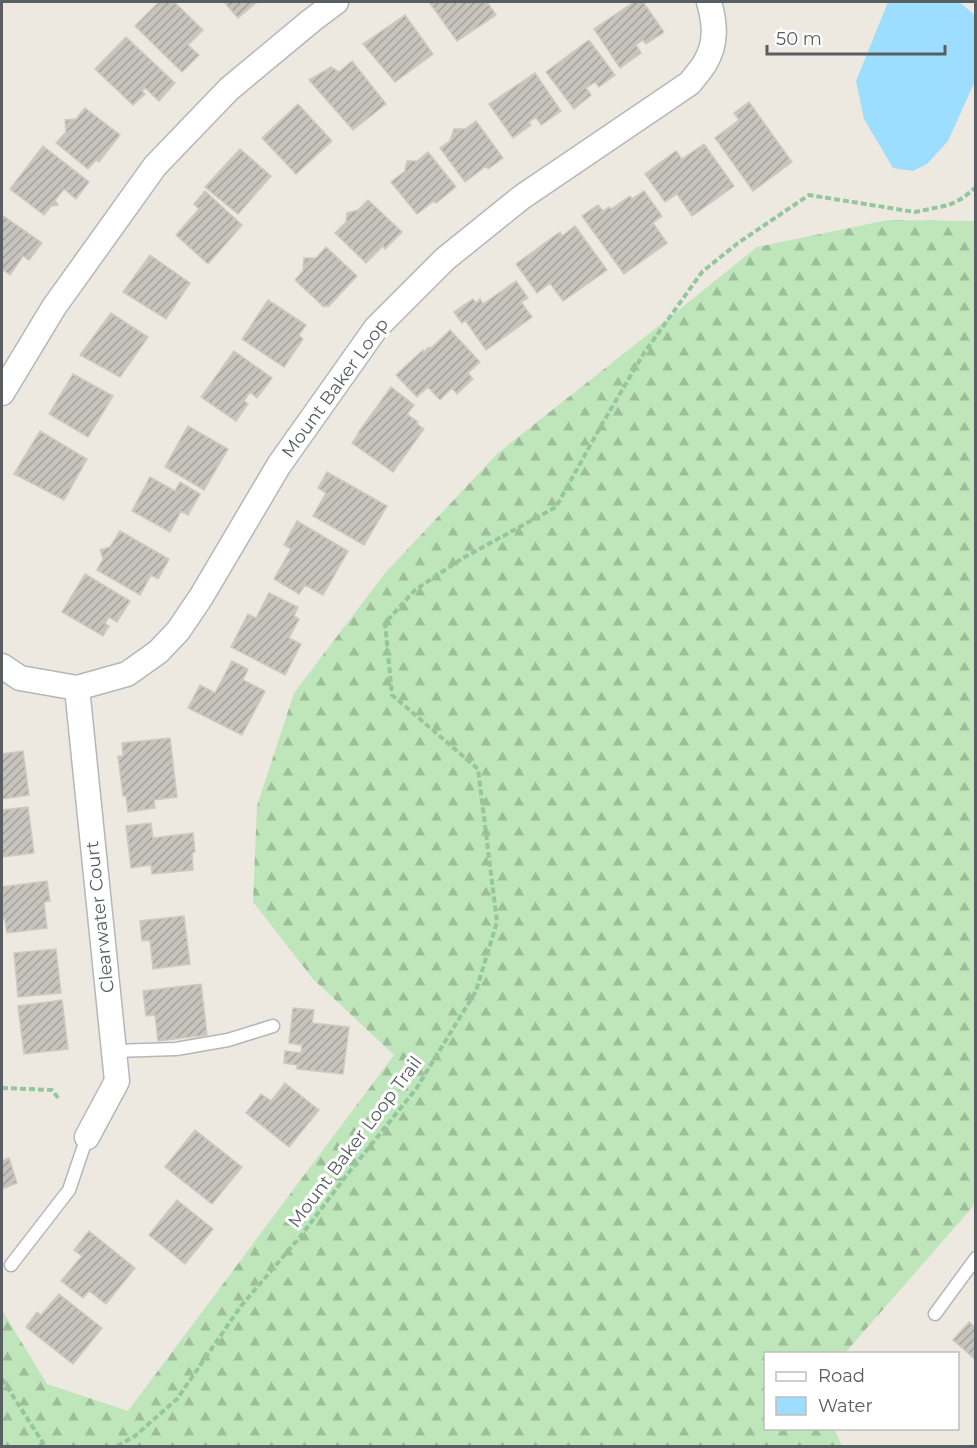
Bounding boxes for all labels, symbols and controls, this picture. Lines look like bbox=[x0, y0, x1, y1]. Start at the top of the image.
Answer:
scale bar bbox=[767, 18, 946, 56]
text: 50 m bbox=[776, 28, 822, 50]
street label: Mount Baker Loop bbox=[277, 314, 393, 462]
street label: Clearwater Court bbox=[81, 840, 119, 994]
street label: Mount Baker Loop Trail bbox=[283, 1052, 427, 1232]
legend bbox=[764, 1352, 959, 1430]
text: Road bbox=[818, 1365, 865, 1387]
text: Water bbox=[818, 1395, 873, 1417]

